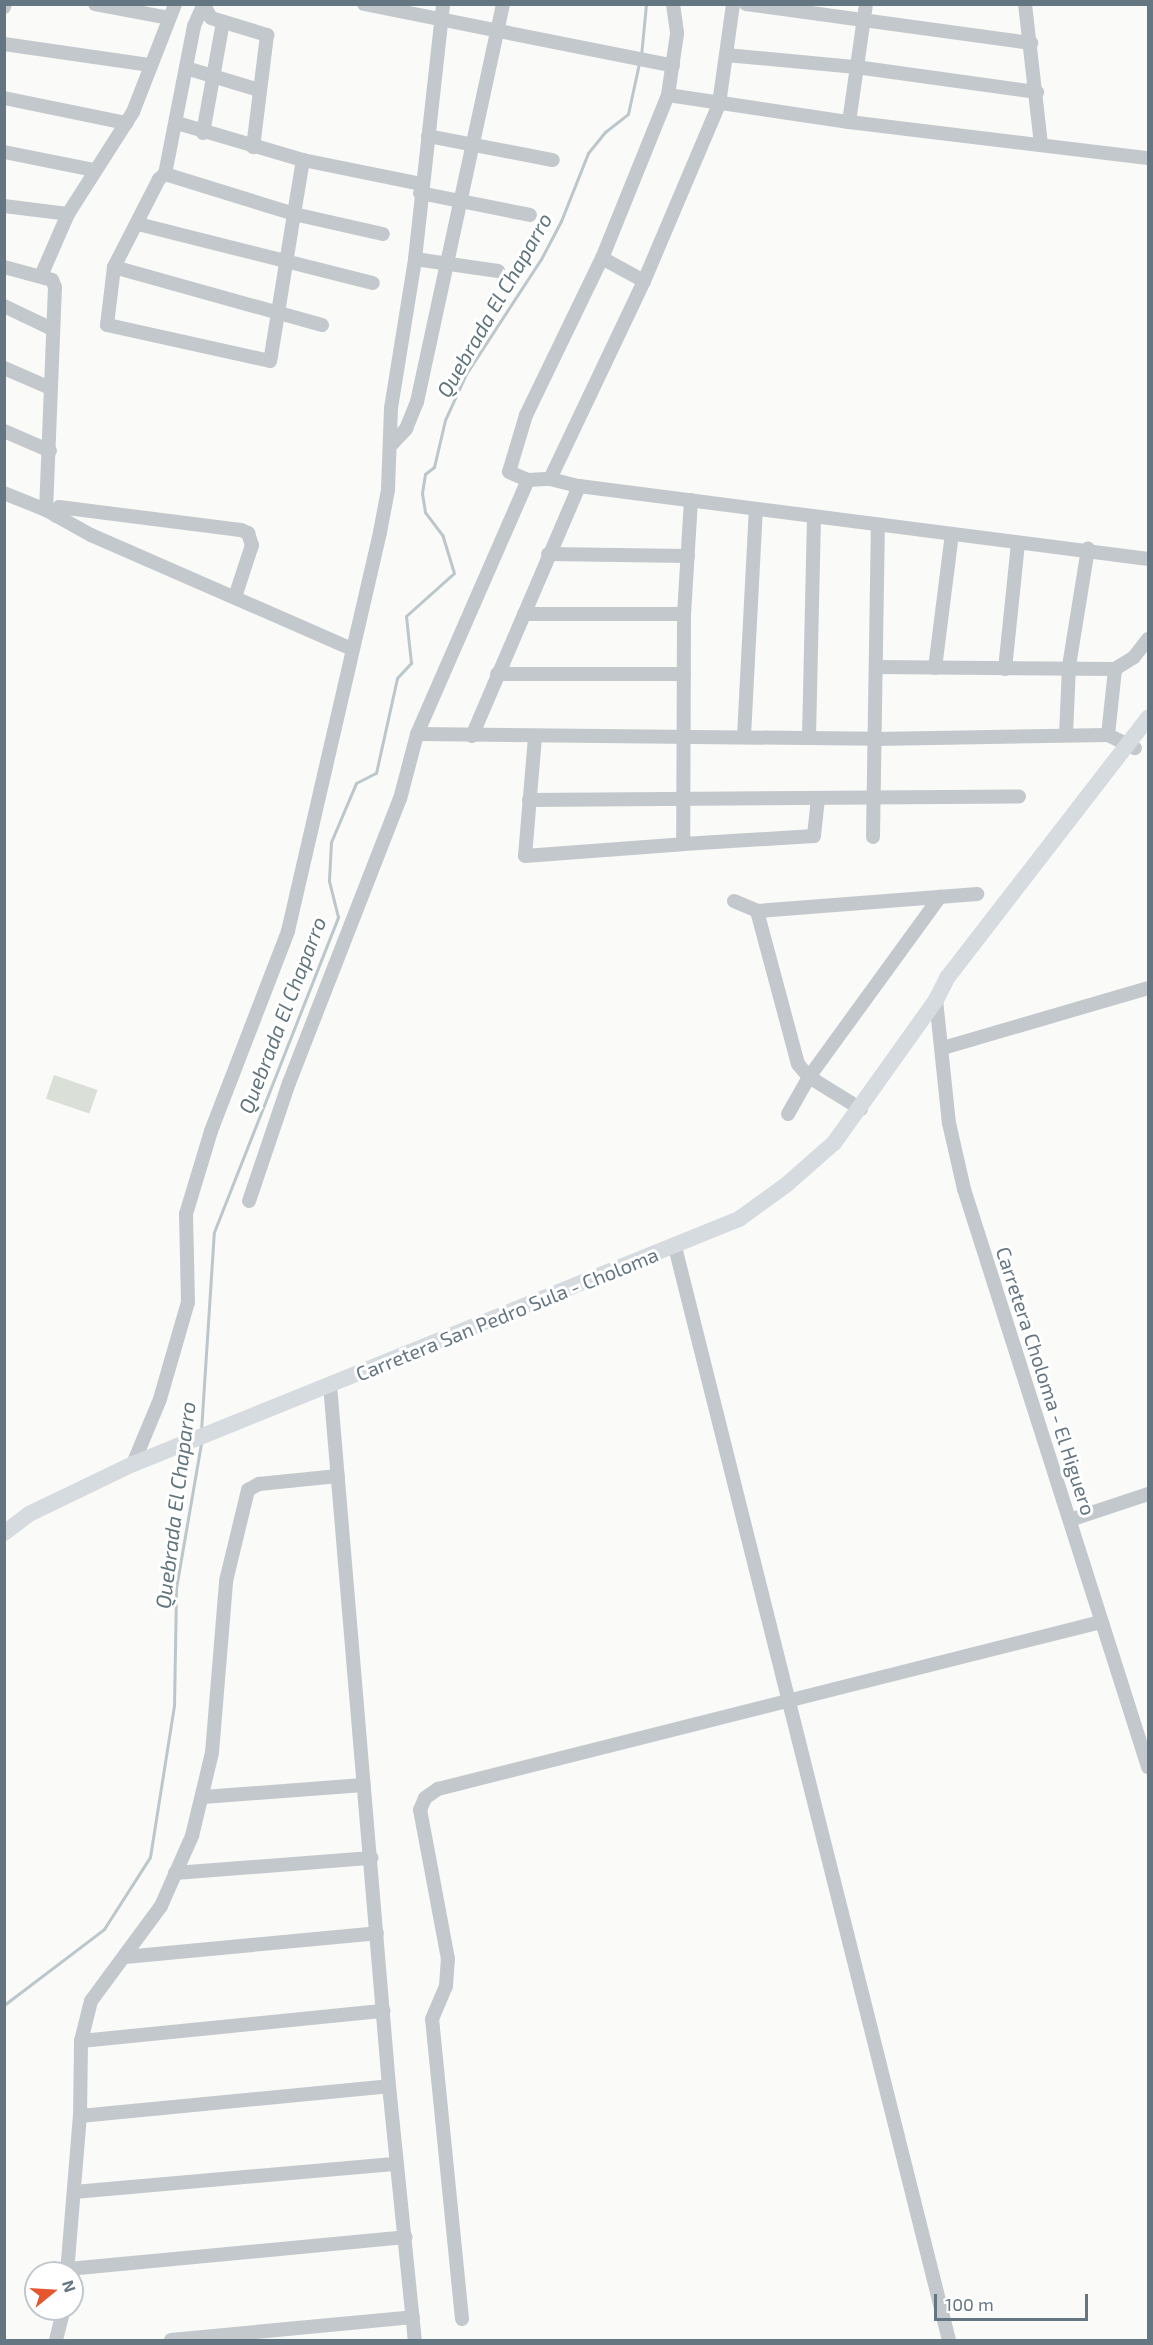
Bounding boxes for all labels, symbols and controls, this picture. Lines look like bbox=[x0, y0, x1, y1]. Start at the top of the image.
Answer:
water label: Quebrada El Chaparro bbox=[431, 208, 557, 402]
water label: Quebrada El Chaparro bbox=[233, 913, 331, 1117]
street label: Carretera San Pedro Sula - Choloma bbox=[352, 1242, 662, 1386]
street label: Carretera Choloma - El Higuero bbox=[991, 1244, 1101, 1518]
water label: Quebrada El Chaparro bbox=[150, 1400, 200, 1610]
north arrow bbox=[24, 2261, 84, 2321]
text: N bbox=[59, 2277, 81, 2294]
scale bar bbox=[937, 2282, 1092, 2320]
text: 100 m bbox=[945, 2293, 994, 2315]

